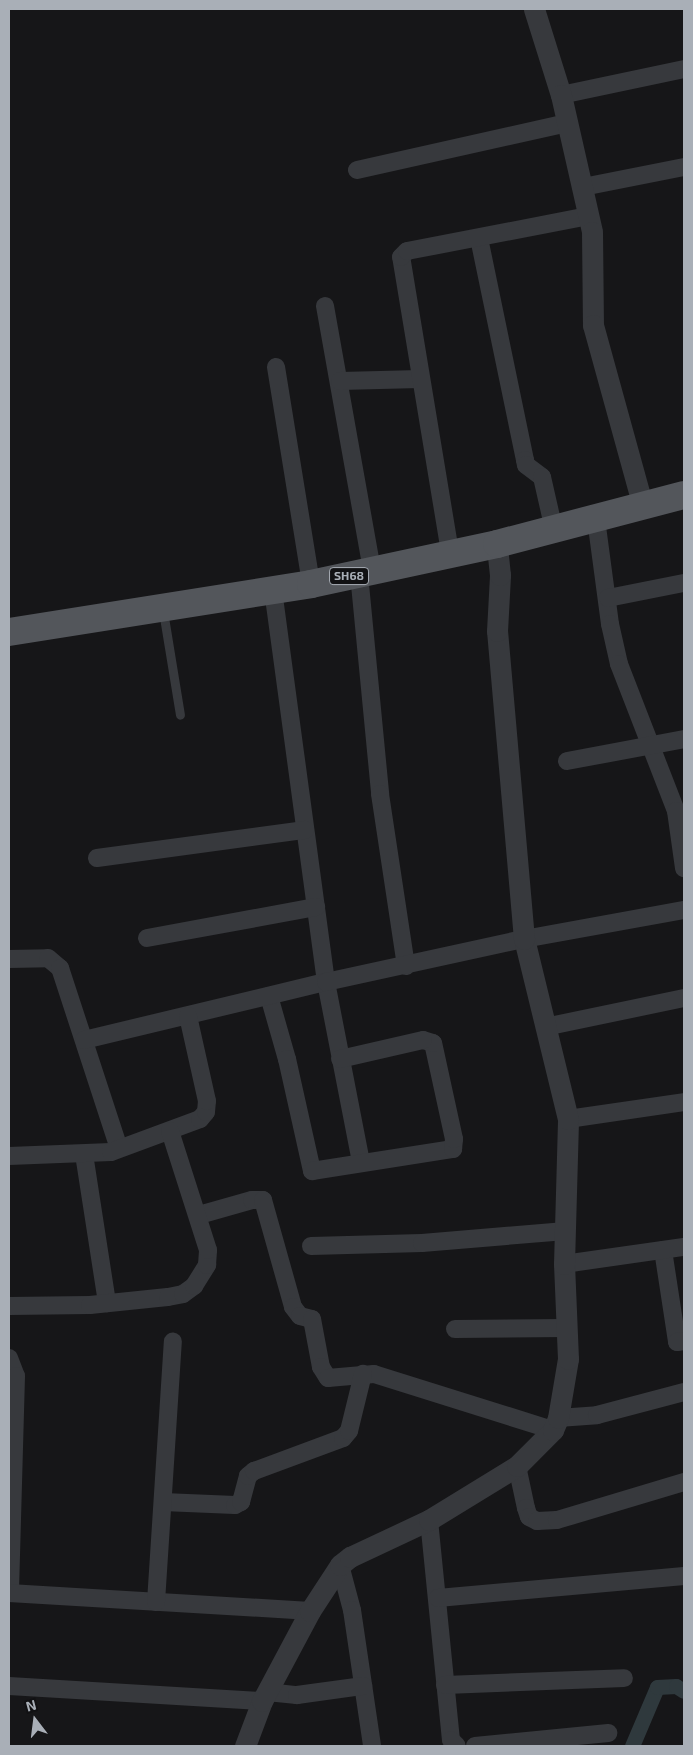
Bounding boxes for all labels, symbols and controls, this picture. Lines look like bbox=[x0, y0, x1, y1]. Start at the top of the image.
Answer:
road number: SH68 bbox=[329, 566, 369, 586]
north arrow bbox=[10, 1695, 60, 1745]
text: N bbox=[24, 1696, 38, 1715]

